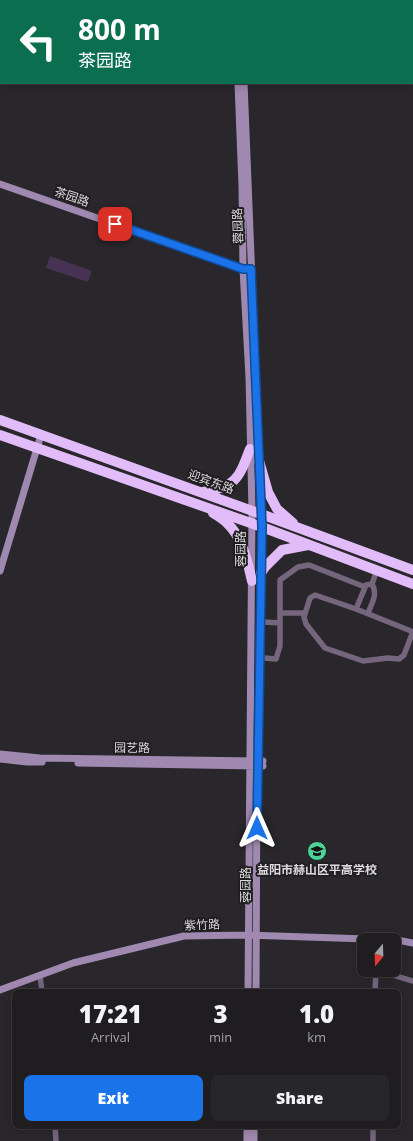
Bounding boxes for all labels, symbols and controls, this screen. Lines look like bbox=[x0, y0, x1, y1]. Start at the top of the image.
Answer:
text: 800 m bbox=[78, 10, 161, 48]
icon: left bbox=[12, 16, 64, 68]
text: 茶园路 bbox=[78, 48, 132, 72]
street label: 茶园路 bbox=[52, 183, 92, 210]
pin bbox=[98, 207, 132, 241]
street label: 蓉园路 bbox=[228, 208, 247, 244]
icon: arrive bbox=[104, 213, 126, 235]
street label: 迎宾东路 bbox=[186, 465, 237, 498]
street label: 蓉园路 bbox=[232, 531, 249, 567]
street label: 园艺路 bbox=[114, 739, 150, 756]
position arrow bbox=[236, 807, 278, 849]
school or university icon: 益阳市赫山区平高学校 bbox=[306, 840, 328, 862]
place label: 益阳市赫山区平高学校 bbox=[257, 861, 377, 878]
street label: 蓉园路 bbox=[237, 867, 254, 903]
street label: 紫竹路 bbox=[184, 915, 220, 934]
north arrow bbox=[357, 933, 401, 977]
map controls bbox=[357, 933, 401, 977]
text: 17:21 bbox=[79, 997, 142, 1030]
text: 3 bbox=[214, 997, 228, 1030]
text: 1.0 bbox=[299, 997, 334, 1030]
text: Arrival bbox=[91, 1028, 130, 1046]
text: min bbox=[209, 1028, 232, 1046]
text: km bbox=[307, 1028, 326, 1046]
button: Exit bbox=[24, 1075, 203, 1121]
button: Share bbox=[211, 1075, 389, 1121]

